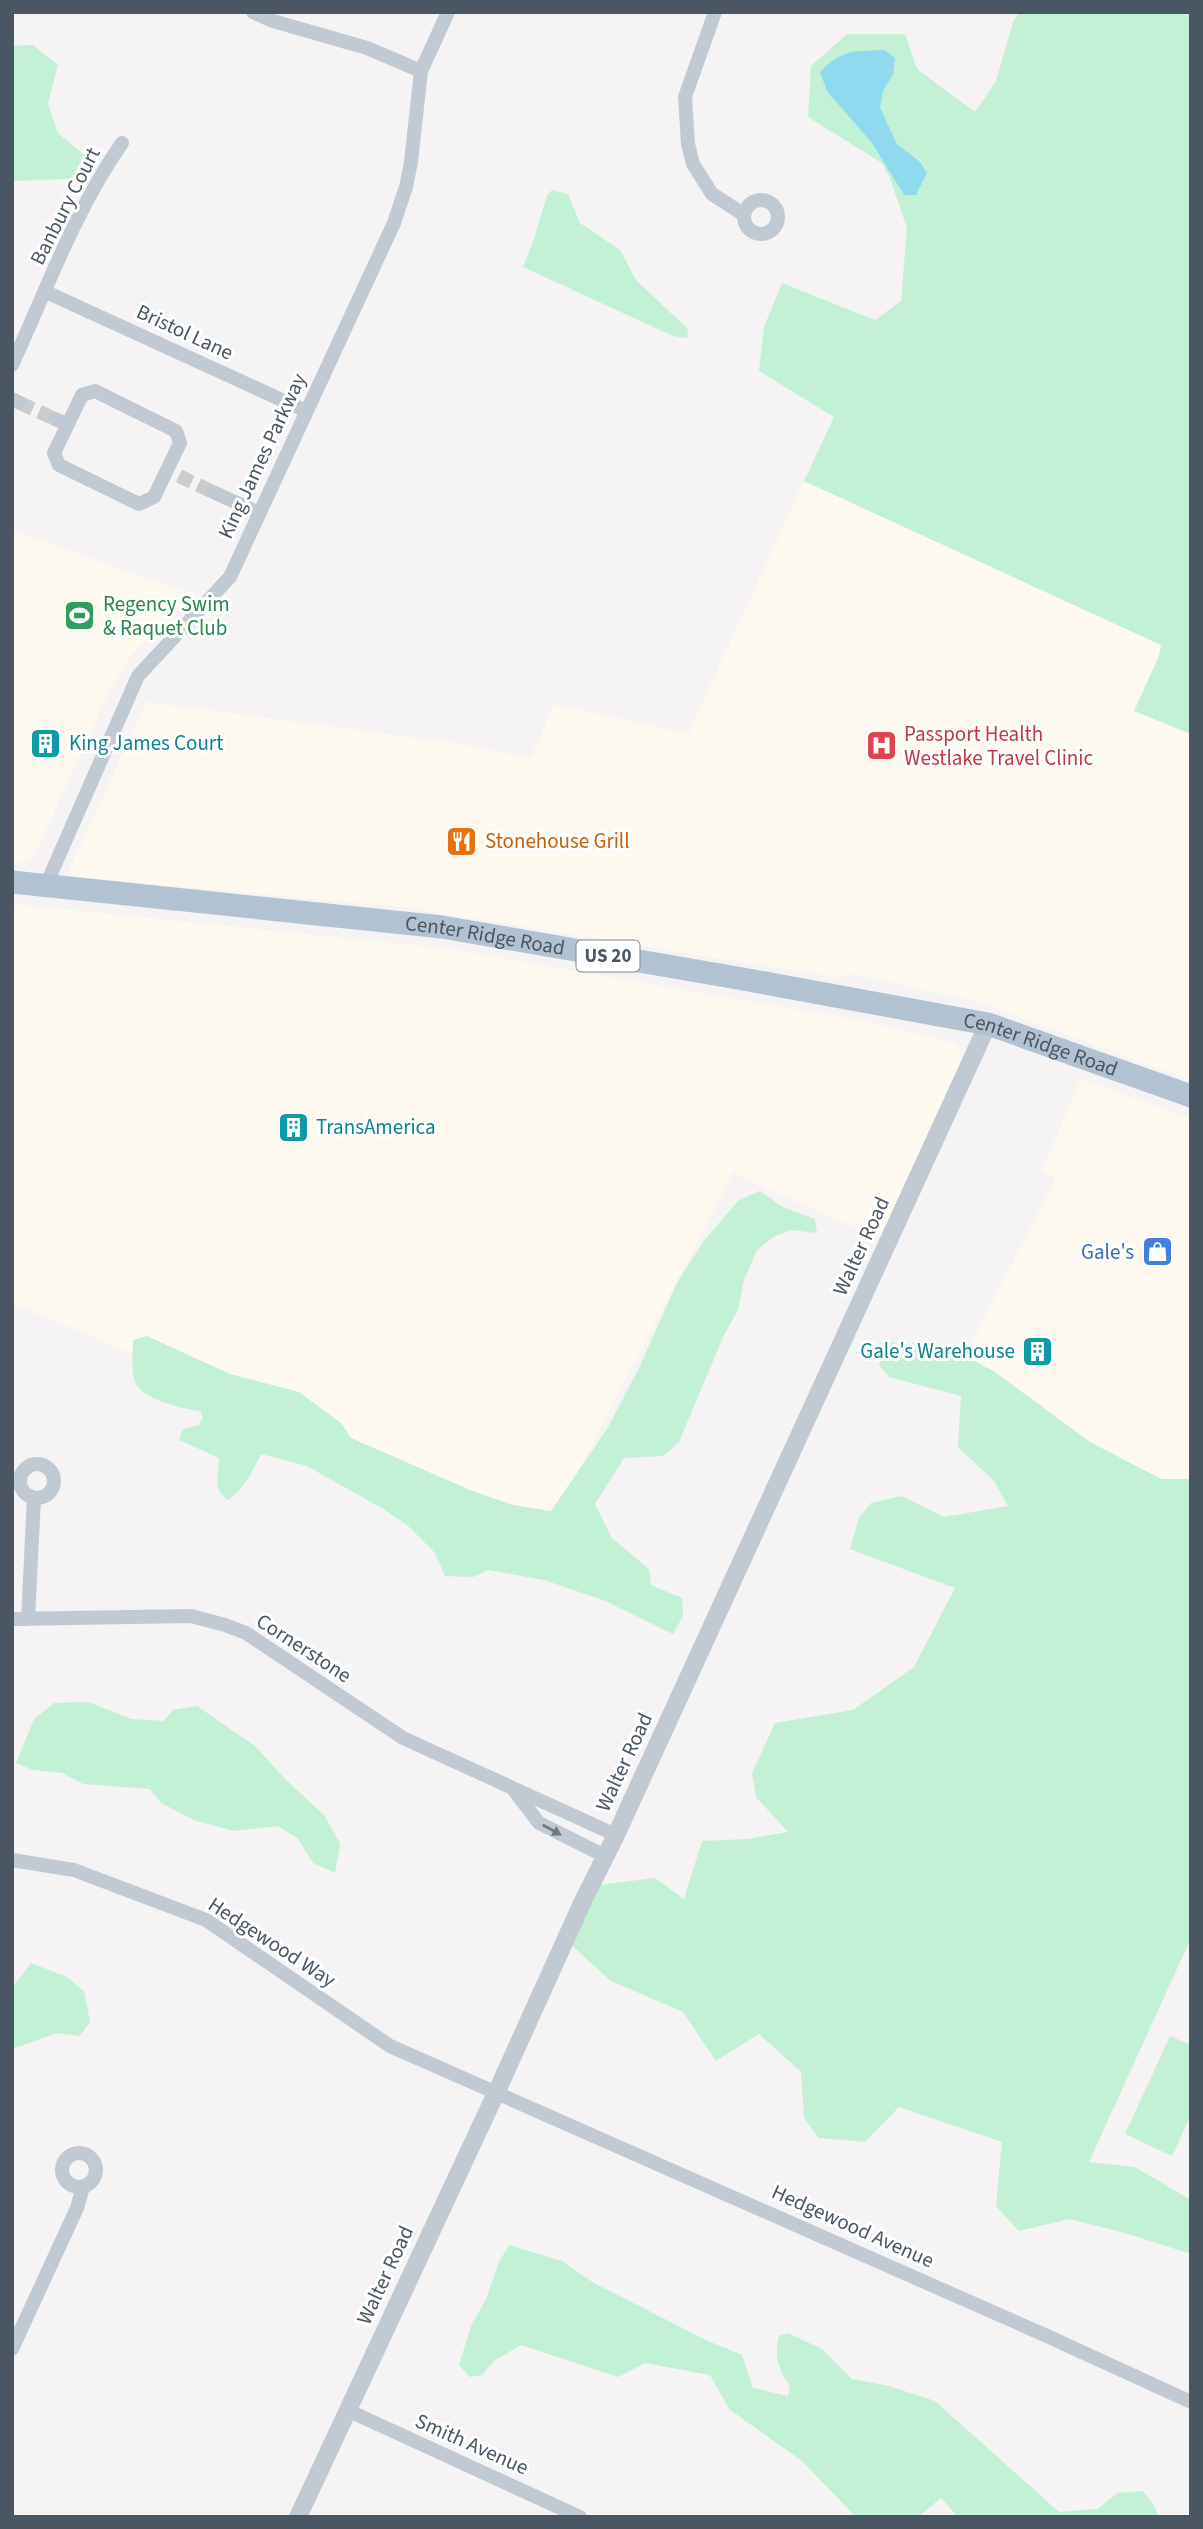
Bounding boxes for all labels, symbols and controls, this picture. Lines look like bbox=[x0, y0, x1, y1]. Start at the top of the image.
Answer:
street label: Banbury Court bbox=[22, 142, 108, 270]
street label: Bristol Lane bbox=[132, 297, 238, 367]
street label: King James Parkway bbox=[210, 368, 314, 544]
place label: Regency Swim & Raquet Club bbox=[103, 589, 230, 643]
sports icon: Regency Swim & Raquet Club bbox=[63, 599, 97, 633]
place label: Passport Health Westlake Travel Clinic bbox=[904, 719, 1093, 773]
building icon: King James Court bbox=[29, 726, 63, 760]
place label: King James Court bbox=[69, 728, 223, 758]
hospital icon: Passport Health Westlake Travel Clinic bbox=[864, 729, 898, 763]
restaurant icon: Stonehouse Grill bbox=[445, 824, 479, 858]
place label: Stonehouse Grill bbox=[485, 826, 630, 856]
street label: Center Ridge Road bbox=[404, 908, 567, 963]
road number: US 20 bbox=[576, 940, 640, 972]
street label: Center Ridge Road bbox=[961, 1005, 1122, 1084]
building icon: TransAmerica bbox=[276, 1110, 310, 1144]
place label: TransAmerica bbox=[316, 1112, 436, 1142]
street label: Walter Road bbox=[825, 1192, 897, 1300]
shop icon: Gale's bbox=[1140, 1235, 1174, 1269]
place label: Gale's bbox=[1081, 1237, 1134, 1267]
building icon: Gale's Warehouse bbox=[1021, 1334, 1055, 1368]
place label: Gale's Warehouse bbox=[860, 1336, 1015, 1366]
street label: Cornerstone bbox=[250, 1606, 358, 1690]
street label: Walter Road bbox=[588, 1708, 660, 1816]
one-way arrow bbox=[542, 1824, 561, 1836]
street label: Hedgewood Way bbox=[202, 1889, 342, 1995]
street label: Hedgewood Avenue bbox=[767, 2177, 939, 2275]
street label: Walter Road bbox=[349, 2221, 421, 2329]
street label: Smith Avenue bbox=[411, 2406, 533, 2482]

